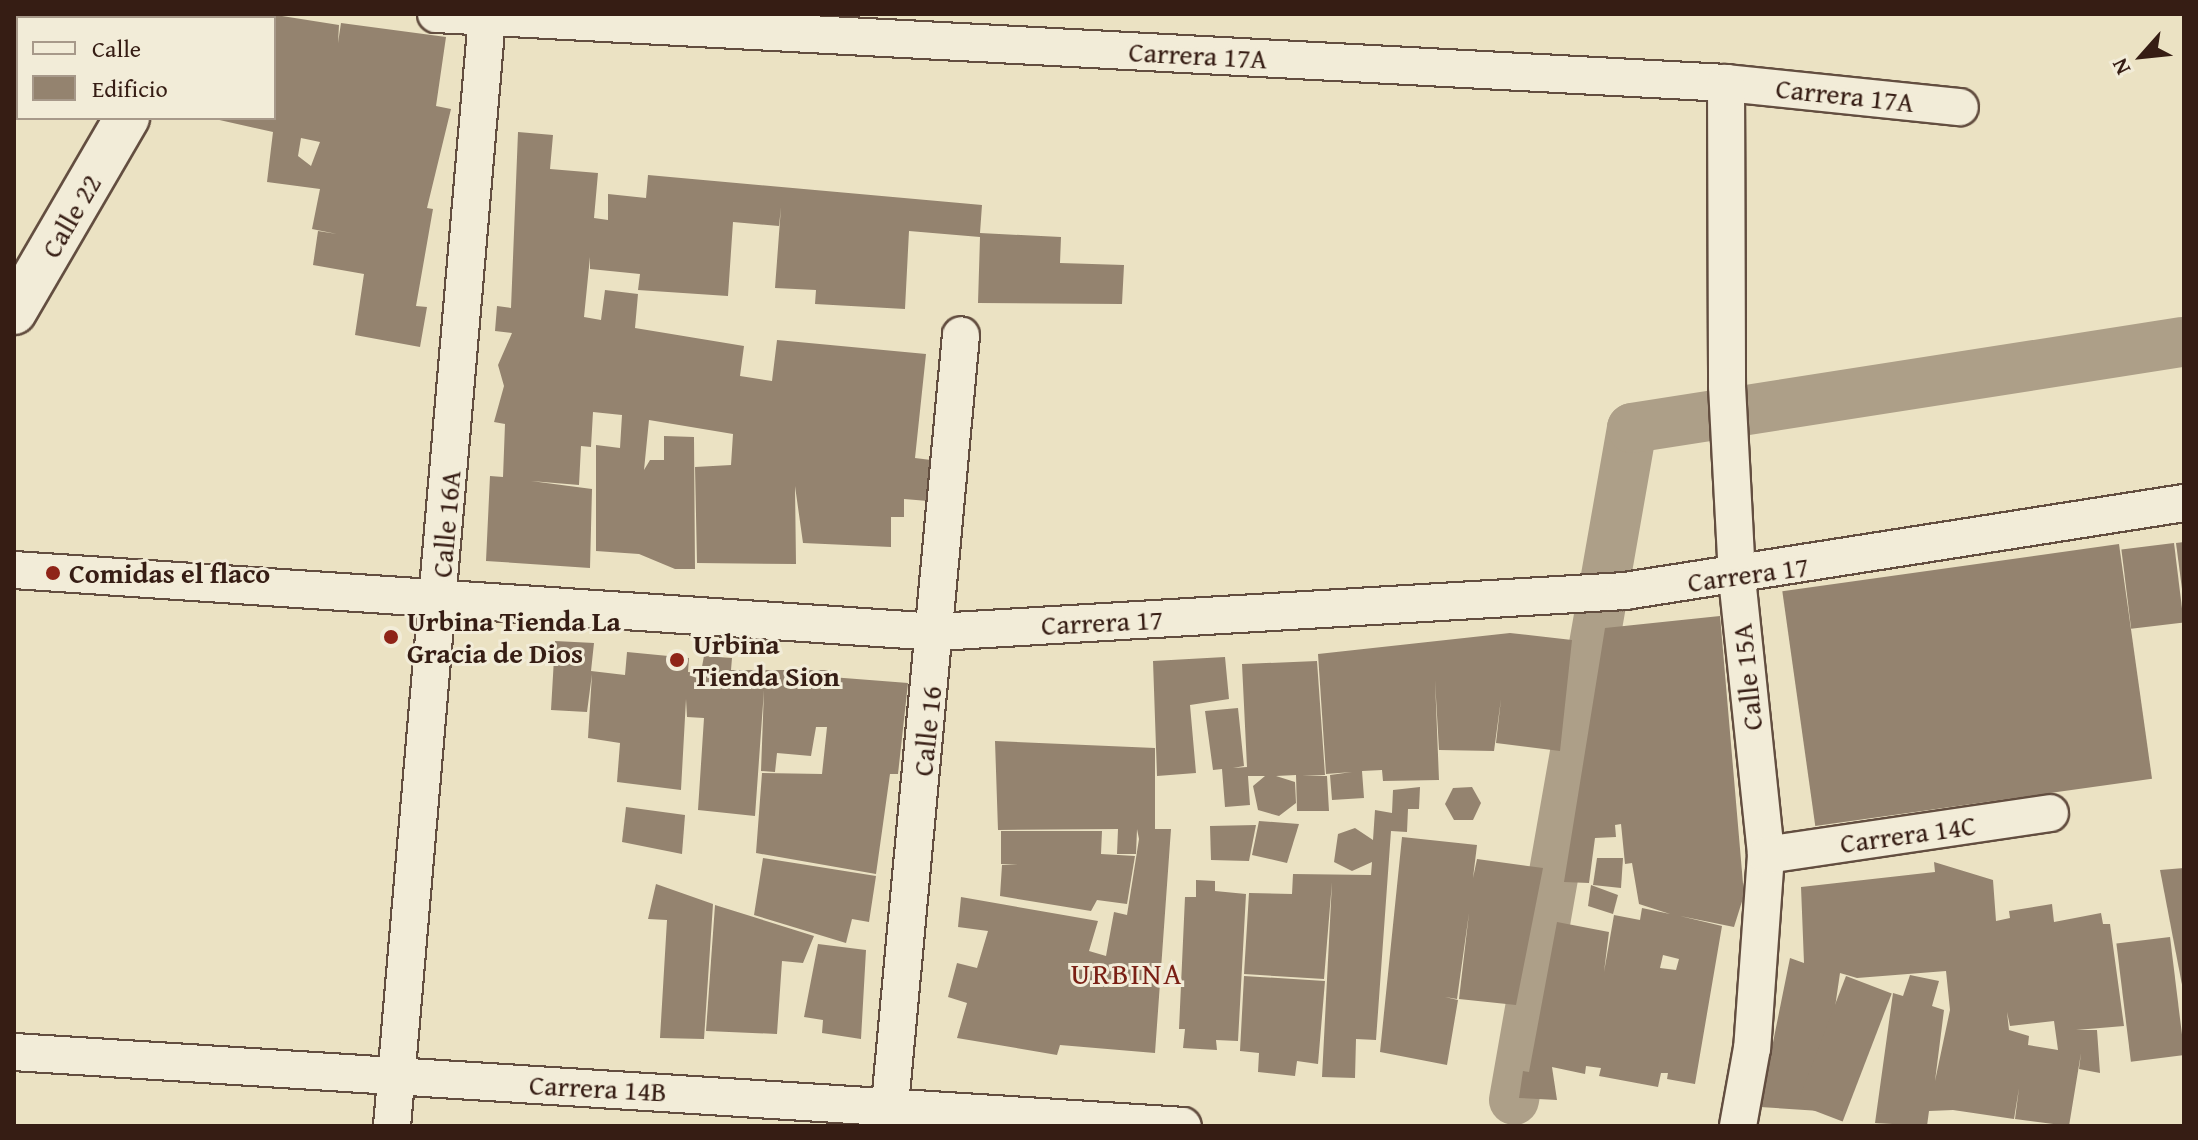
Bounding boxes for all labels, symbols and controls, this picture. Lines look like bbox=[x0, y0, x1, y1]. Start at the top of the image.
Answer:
legend bbox=[16, 16, 276, 120]
north arrow bbox=[2102, 16, 2182, 96]
text: Calle bbox=[92, 31, 141, 66]
street label: Carrera 17A bbox=[1128, 35, 1268, 75]
text: N bbox=[2103, 53, 2138, 81]
text: Edificio bbox=[92, 71, 168, 106]
street label: Carrera 17A bbox=[1774, 71, 1916, 119]
street label: Calle 22 bbox=[34, 168, 108, 264]
street label: Calle 16A bbox=[425, 469, 467, 579]
street label: Carrera 17 bbox=[1685, 549, 1811, 599]
place label: Comidas el flaco bbox=[69, 556, 270, 590]
marker: Comidas el flaco bbox=[44, 564, 62, 582]
street label: Carrera 17 bbox=[1040, 602, 1164, 642]
place label: Urbina Tienda La Gracia de Dios bbox=[407, 604, 621, 670]
street label: Calle 15A bbox=[1725, 622, 1769, 732]
place label: Urbina Tienda Sion bbox=[693, 627, 840, 693]
marker: Urbina Tienda La Gracia de Dios bbox=[382, 628, 400, 646]
marker: Urbina Tienda Sion bbox=[668, 651, 686, 669]
street label: Calle 16 bbox=[906, 684, 948, 778]
street label: Carrera 14C bbox=[1838, 808, 1978, 860]
district label: URBINA bbox=[1070, 955, 1184, 991]
street label: Carrera 14B bbox=[528, 1068, 668, 1108]

